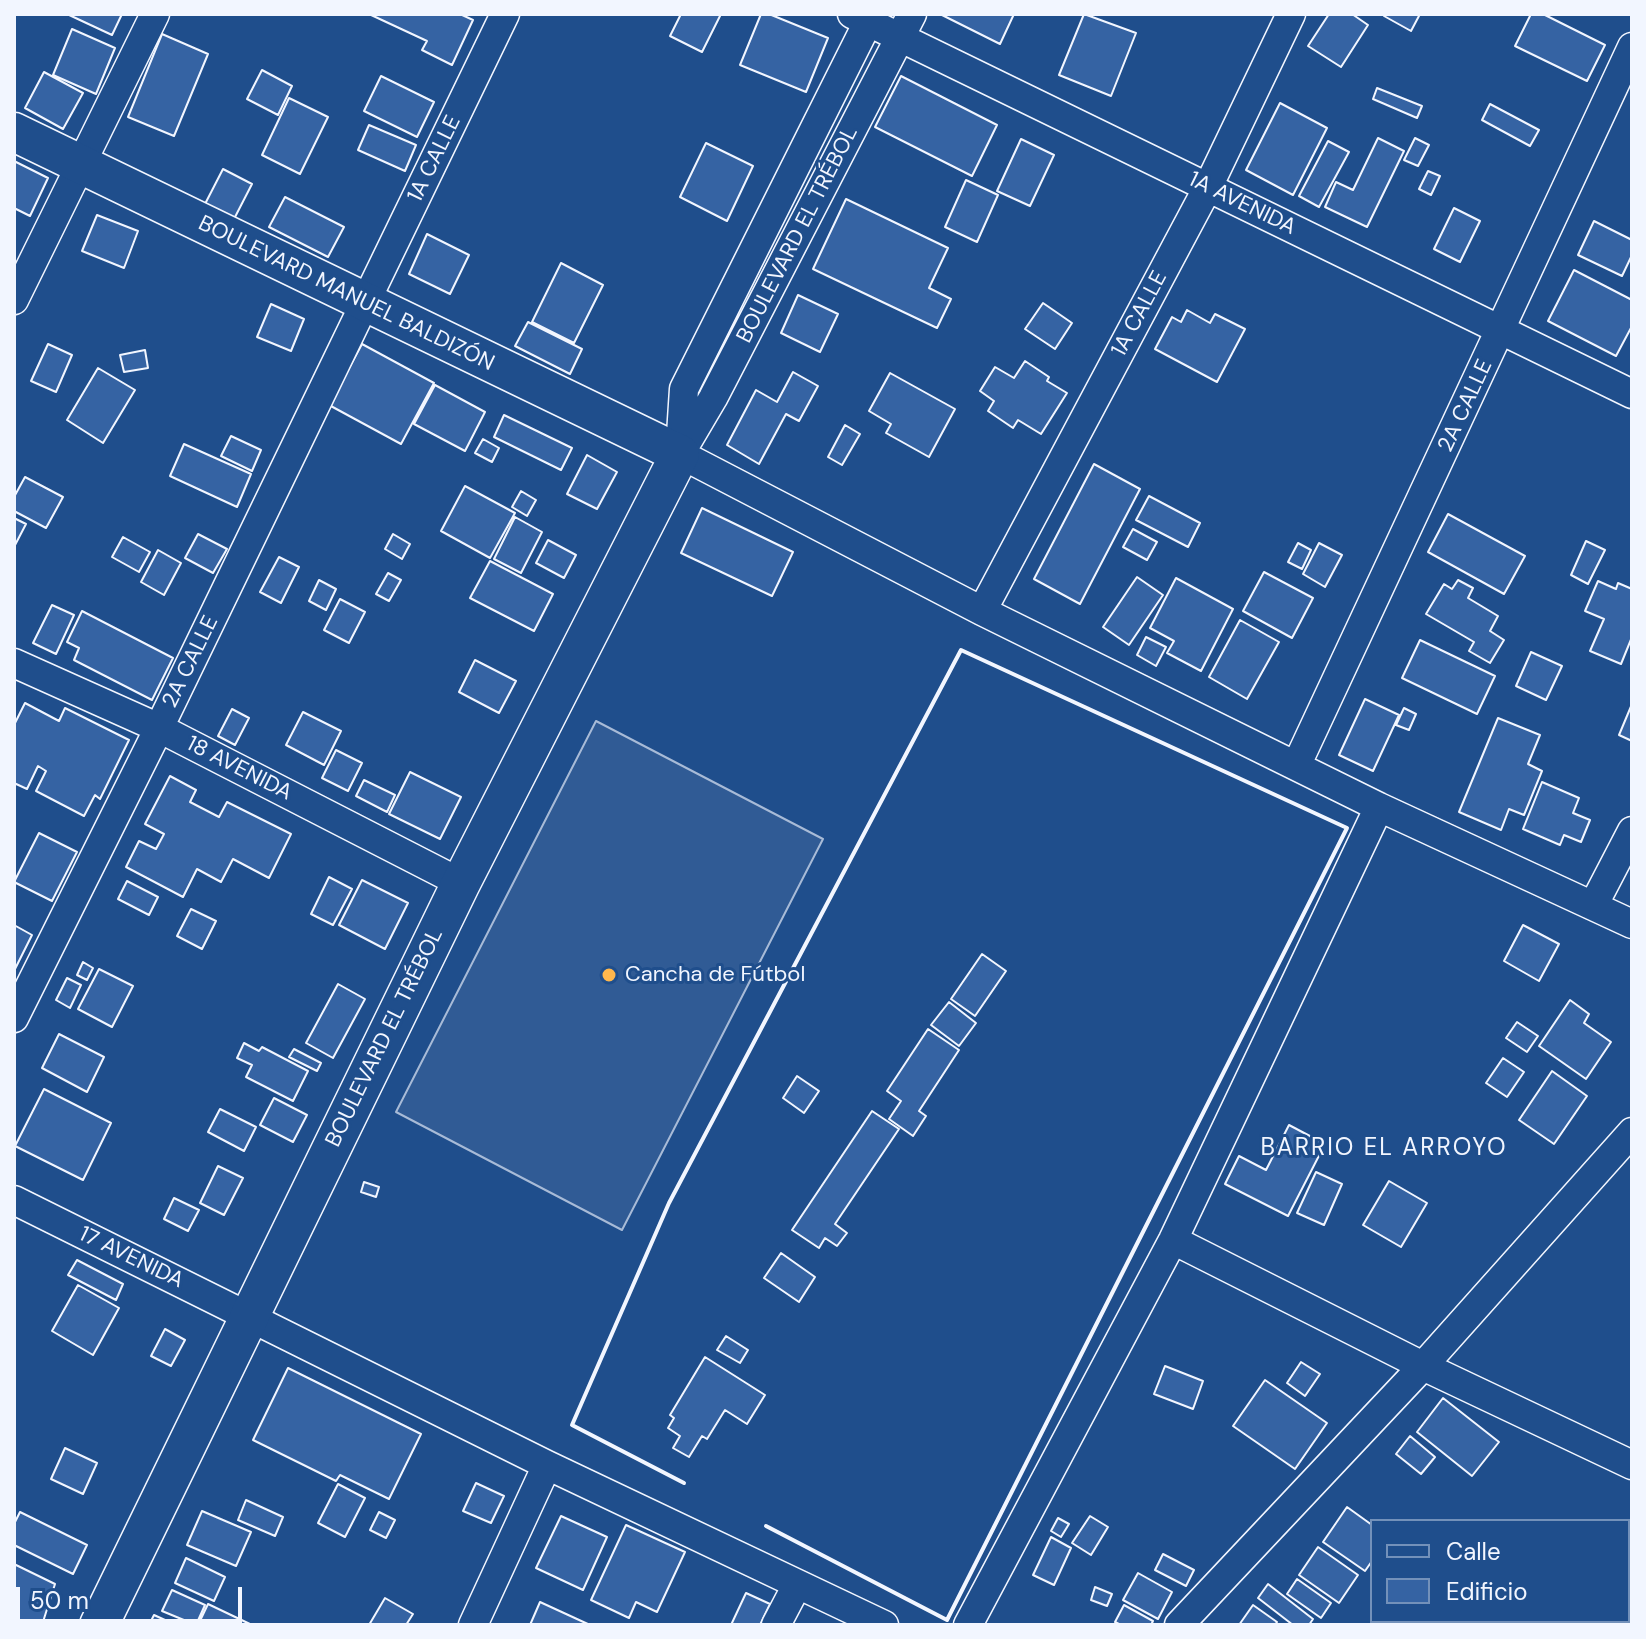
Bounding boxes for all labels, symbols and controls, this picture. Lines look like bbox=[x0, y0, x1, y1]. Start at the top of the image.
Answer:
street label: 1A CALLE bbox=[403, 111, 467, 207]
street label: BOULEVARD EL TRÉBOL bbox=[732, 122, 864, 348]
street label: 1A AVENIDA bbox=[1184, 167, 1300, 241]
street label: BOULEVARD MANUEL BALDIZÓN bbox=[194, 211, 498, 377]
street label: 1A CALLE bbox=[1107, 267, 1173, 361]
street label: 2A CALLE bbox=[1433, 356, 1499, 456]
street label: 2A CALLE bbox=[157, 612, 225, 712]
street label: 18 AVENIDA bbox=[182, 731, 296, 807]
street label: BOULEVARD EL TRÉBOL bbox=[321, 925, 449, 1151]
place label: Cancha de Fútbol bbox=[625, 962, 805, 988]
marker: Cancha de Fútbol bbox=[600, 966, 618, 984]
district label: BARRIO EL ARROYO bbox=[1261, 1135, 1507, 1163]
street label: 17 AVENIDA bbox=[74, 1221, 188, 1295]
legend bbox=[1370, 1519, 1630, 1623]
text: Calle bbox=[1446, 1536, 1501, 1567]
scale bar bbox=[20, 1571, 246, 1621]
text: Edificio bbox=[1446, 1576, 1528, 1607]
text: 50 m bbox=[30, 1585, 89, 1616]

